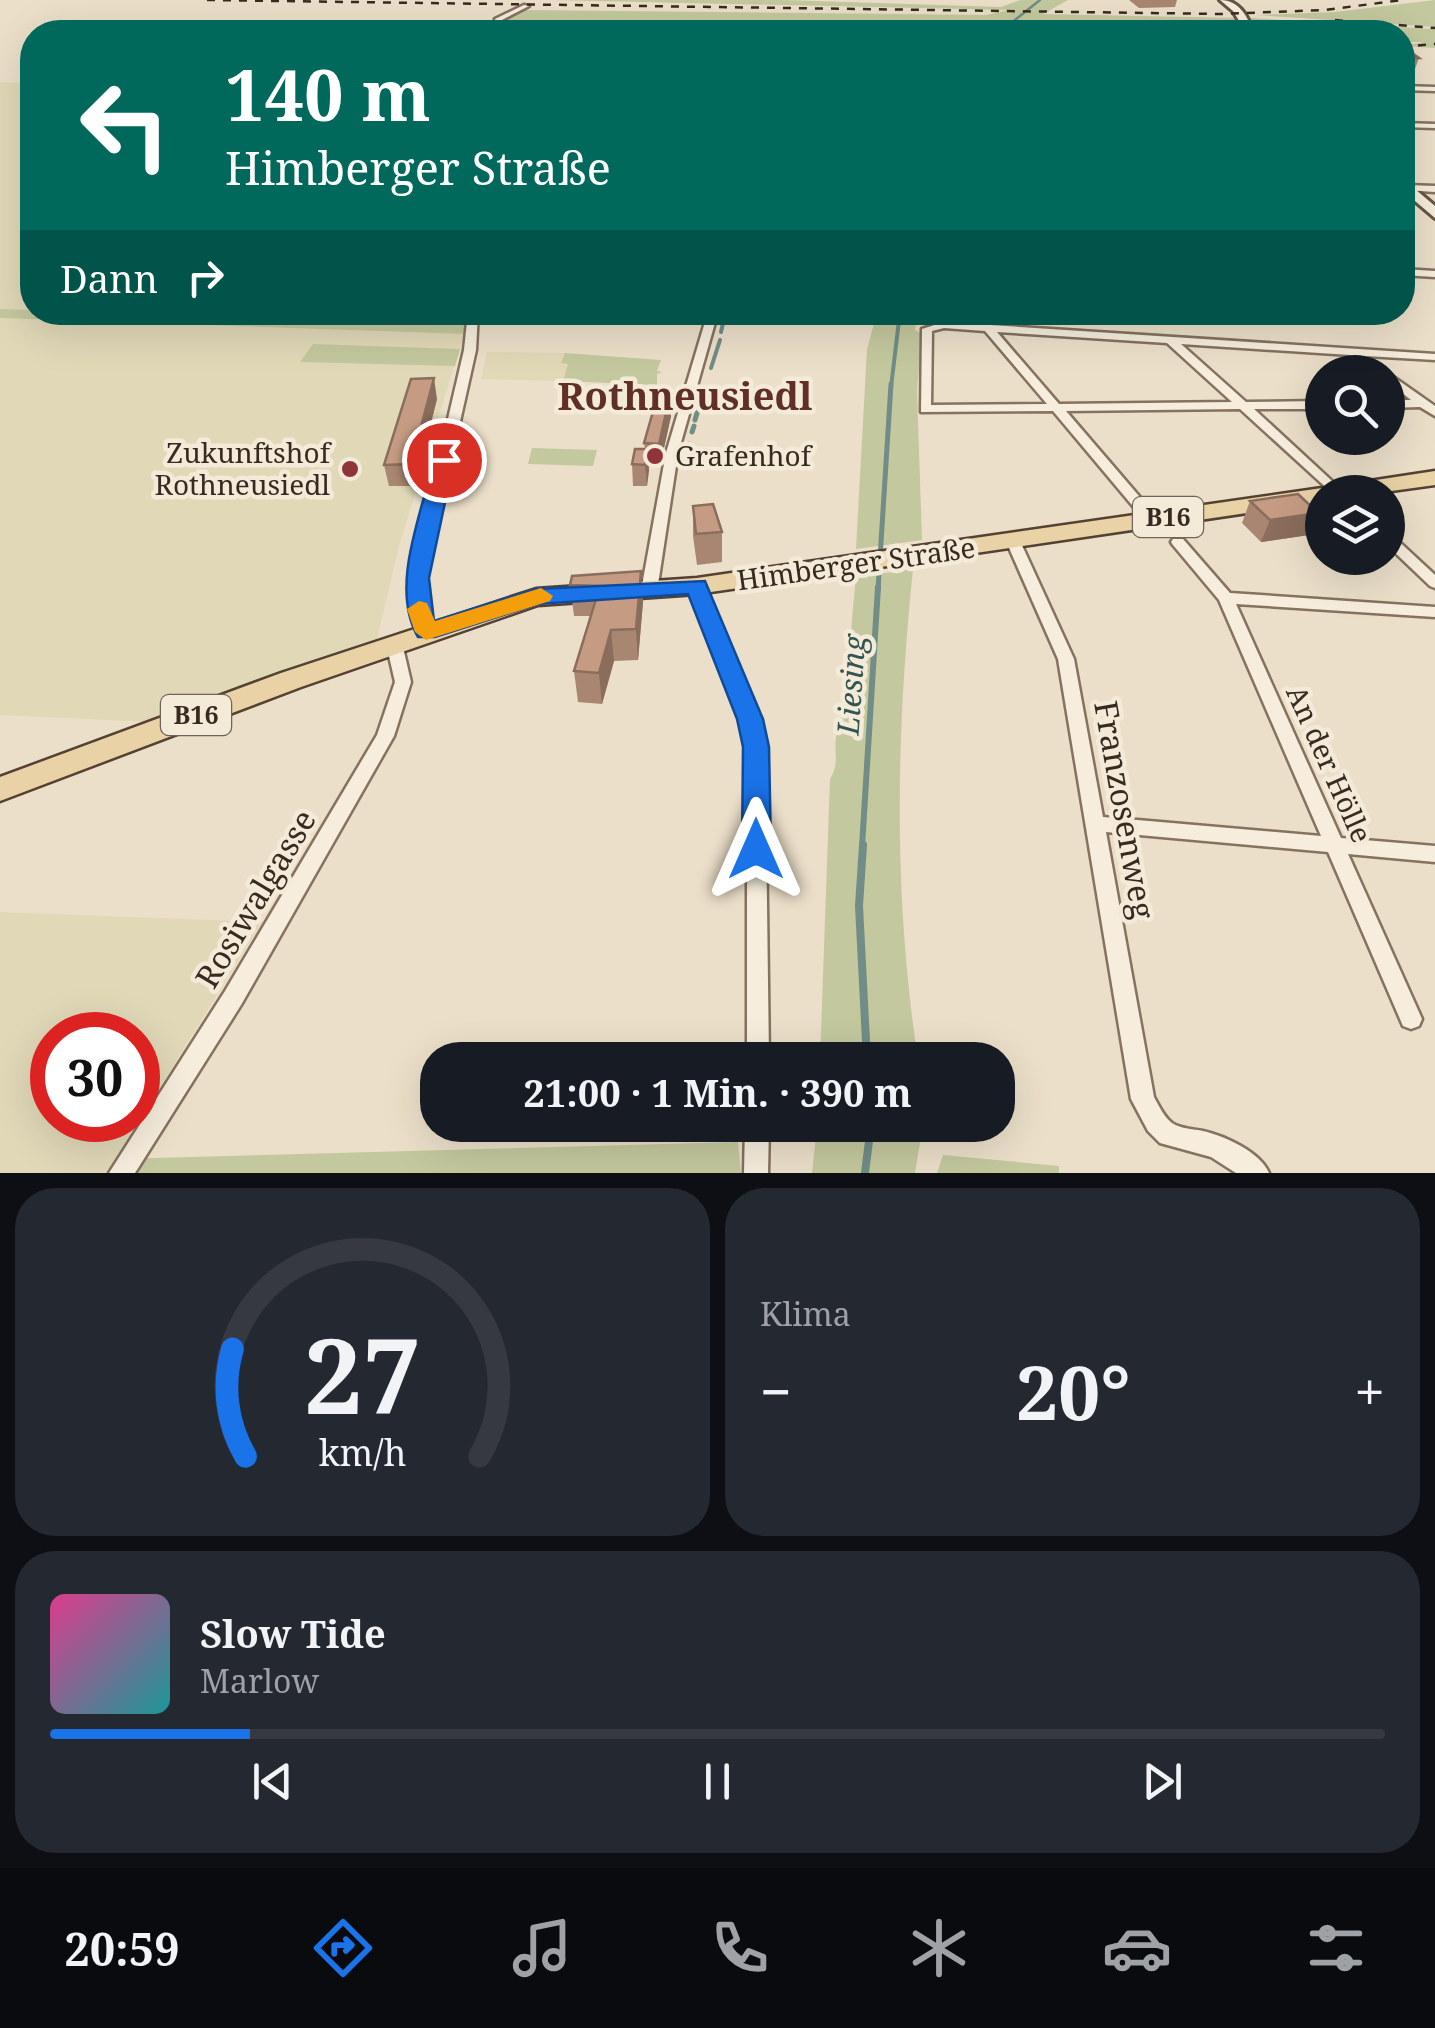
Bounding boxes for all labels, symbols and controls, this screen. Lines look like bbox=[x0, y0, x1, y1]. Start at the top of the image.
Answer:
text: 140 m bbox=[225, 46, 431, 142]
icon: left bbox=[60, 60, 190, 190]
text: Himberger Straße bbox=[225, 137, 611, 198]
icon: right bbox=[178, 250, 233, 305]
text: Dann bbox=[60, 252, 158, 304]
map controls bbox=[1305, 355, 1405, 575]
button: search bbox=[1305, 355, 1405, 455]
district label: Rothneusiedl bbox=[558, 369, 812, 421]
pin bbox=[402, 418, 487, 503]
place label: Zukunftshof Rothneusiedl bbox=[155, 433, 333, 503]
icon: arrive bbox=[417, 433, 472, 488]
place label: Grafenhof bbox=[675, 436, 814, 474]
marker: Grafenhof bbox=[644, 445, 666, 467]
marker: Zukunftshof Rothneusiedl bbox=[339, 458, 361, 480]
button: layers bbox=[1305, 475, 1405, 575]
road number: B16 bbox=[1133, 497, 1203, 537]
street label: Himberger Straße bbox=[734, 527, 977, 599]
water label: Liesing bbox=[826, 632, 875, 737]
street label: An der Hölle bbox=[1278, 679, 1382, 848]
road number: B16 bbox=[161, 695, 231, 735]
street label: Franzosenweg bbox=[1085, 697, 1166, 922]
position arrow bbox=[704, 797, 808, 901]
street label: Rosiwalgasse bbox=[185, 801, 325, 995]
speed limit sign: 30 bbox=[30, 1012, 160, 1142]
text: 21:00 · 1 Min. · 390 m bbox=[523, 1066, 912, 1118]
text: Klima bbox=[760, 1292, 851, 1335]
text: 27 bbox=[304, 1303, 421, 1444]
text: 20° bbox=[1016, 1340, 1130, 1442]
text: − bbox=[760, 1353, 792, 1428]
text: + bbox=[1354, 1353, 1385, 1428]
text: km/h bbox=[319, 1428, 406, 1476]
text: Slow Tide bbox=[200, 1607, 386, 1659]
text: Marlow bbox=[200, 1659, 319, 1702]
icon: previous bbox=[245, 1754, 300, 1809]
icon: pause bbox=[690, 1754, 745, 1809]
icon: next bbox=[1135, 1754, 1190, 1809]
icon: directions bbox=[308, 1913, 378, 1983]
icon: music bbox=[507, 1913, 577, 1983]
icon: phone bbox=[705, 1913, 775, 1983]
icon: climate bbox=[904, 1913, 974, 1983]
icon: car bbox=[1102, 1913, 1172, 1983]
icon: filters bbox=[1301, 1913, 1371, 1983]
text: 20:59 bbox=[64, 1918, 180, 1979]

